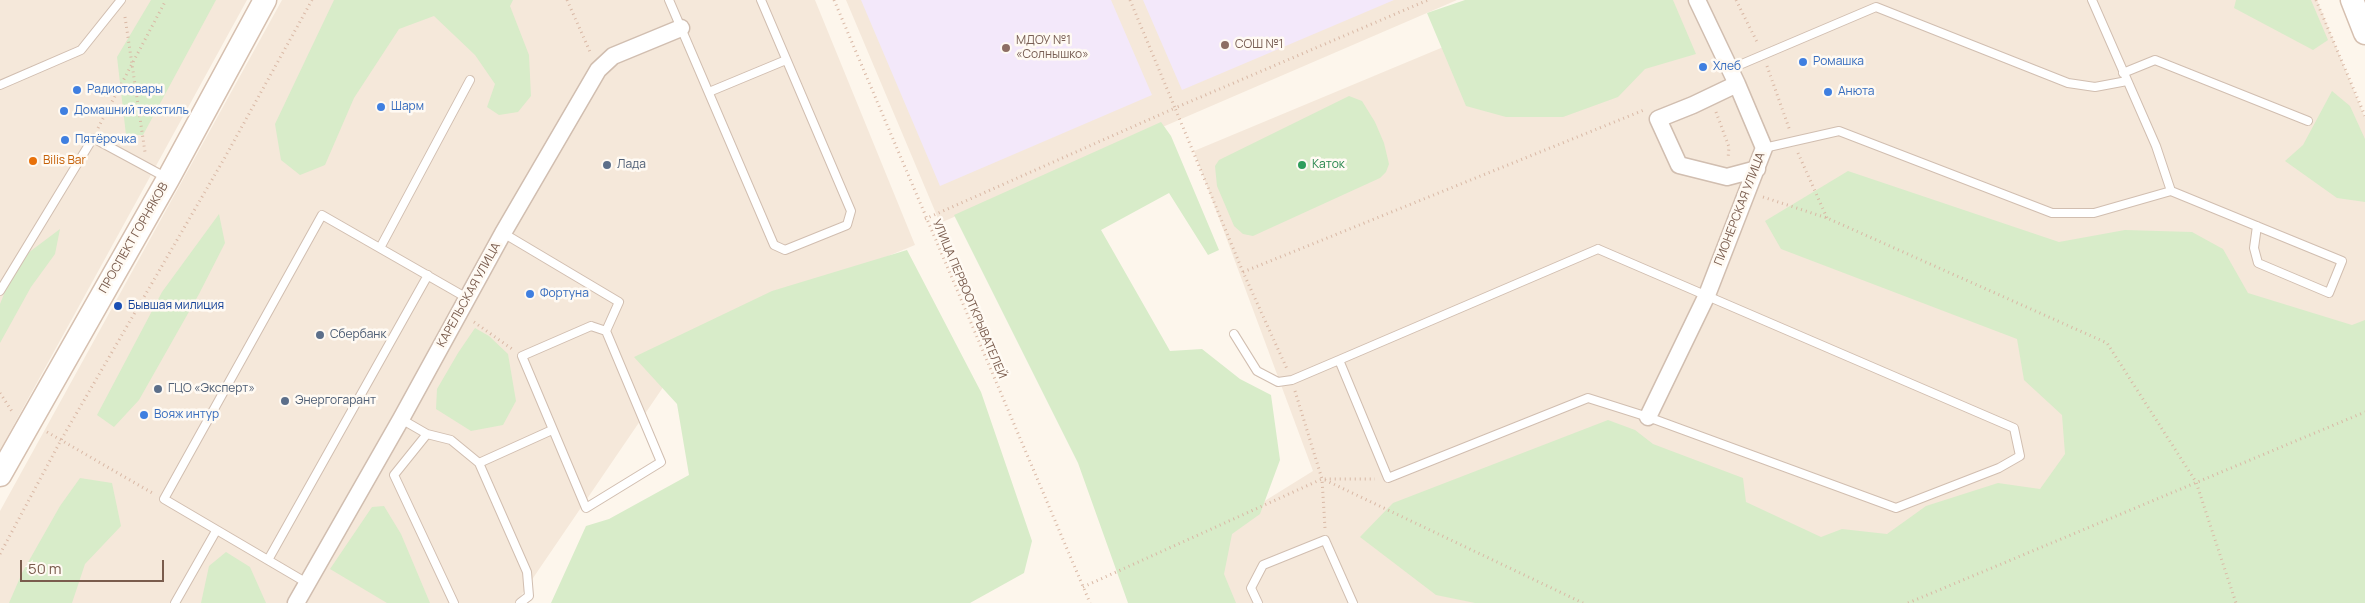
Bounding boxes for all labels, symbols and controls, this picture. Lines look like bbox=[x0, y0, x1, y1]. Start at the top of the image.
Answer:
place label: МДОУ №1 «Солнышко» bbox=[1016, 34, 1089, 62]
place label: СОШ №1 bbox=[1235, 38, 1284, 52]
marker: СОШ №1 bbox=[1219, 39, 1231, 51]
marker: МДОУ №1 «Солнышко» bbox=[1000, 42, 1012, 54]
place label: Ромашка bbox=[1813, 55, 1864, 69]
marker: Ромашка bbox=[1797, 56, 1809, 68]
place label: Хлеб bbox=[1713, 60, 1741, 74]
marker: Хлеб bbox=[1697, 61, 1709, 73]
place label: Радиотовары bbox=[87, 83, 163, 97]
marker: Радиотовары bbox=[71, 84, 83, 96]
place label: Анюта bbox=[1838, 85, 1875, 99]
marker: Анюта bbox=[1822, 86, 1834, 98]
place label: Шарм bbox=[391, 100, 424, 114]
marker: Шарм bbox=[375, 101, 387, 113]
place label: Домашний текстиль bbox=[74, 104, 189, 118]
marker: Домашний текстиль bbox=[58, 105, 70, 117]
place label: Пятёрочка bbox=[75, 133, 136, 147]
marker: Пятёрочка bbox=[59, 134, 71, 146]
street label: ПИОНЕРСКАЯ УЛИЦА bbox=[1712, 150, 1768, 268]
place label: Bilis Bar bbox=[43, 154, 86, 168]
marker: Bilis Bar bbox=[27, 155, 39, 167]
place label: Лада bbox=[617, 158, 646, 172]
place label: Каток bbox=[1312, 158, 1345, 172]
marker: Лада bbox=[601, 159, 613, 171]
marker: Каток bbox=[1296, 159, 1308, 171]
street label: ПРОСПЕКТ ГОРНЯКОВ bbox=[96, 180, 172, 296]
street label: УЛИЦА ПЕРВООТКРЫВАТЕЛЕЙ bbox=[929, 217, 1009, 381]
street label: КАРЕЛЬСКАЯ УЛИЦА bbox=[434, 240, 504, 350]
place label: Фортуна bbox=[540, 287, 589, 301]
marker: Фортуна bbox=[524, 288, 536, 300]
place label: Бывшая милиция bbox=[128, 299, 224, 313]
marker: Бывшая милиция bbox=[112, 300, 124, 312]
place label: Сбербанк bbox=[330, 328, 386, 342]
marker: Сбербанк bbox=[314, 329, 326, 341]
place label: ГЦО «Эксперт» bbox=[168, 382, 255, 396]
marker: ГЦО «Эксперт» bbox=[152, 383, 164, 395]
place label: Энергогарант bbox=[295, 394, 376, 408]
marker: Энергогарант bbox=[279, 395, 291, 407]
place label: Вояж интур bbox=[154, 408, 219, 422]
marker: Вояж интур bbox=[138, 409, 150, 421]
scale bar bbox=[22, 550, 166, 582]
text: 50 m bbox=[28, 558, 62, 579]

